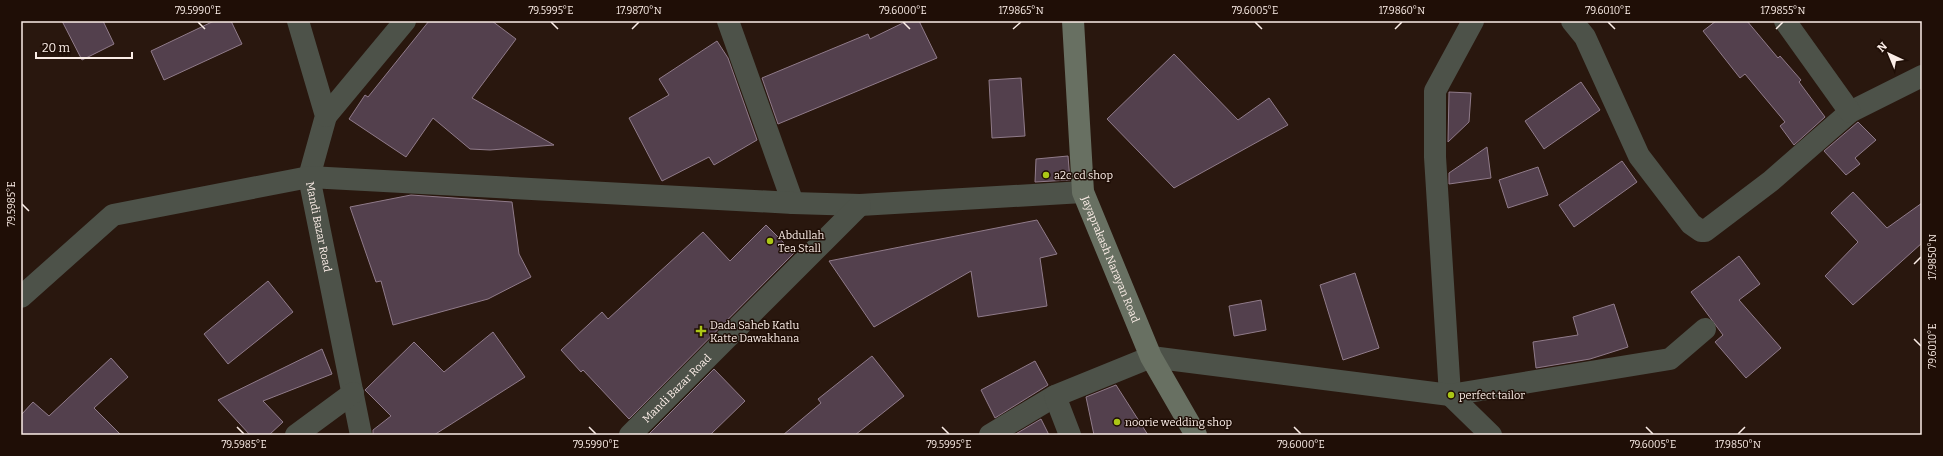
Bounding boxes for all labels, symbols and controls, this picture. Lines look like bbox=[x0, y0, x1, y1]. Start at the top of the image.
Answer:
text: 79.5990°E bbox=[175, 5, 221, 17]
text: 79.5995°E bbox=[528, 5, 574, 17]
text: 17.9870°N bbox=[616, 5, 662, 17]
text: 79.6000°E bbox=[879, 5, 927, 17]
text: 17.9865°N bbox=[998, 5, 1044, 17]
text: 79.6005°E bbox=[1232, 5, 1278, 17]
text: 17.9860°N bbox=[1379, 5, 1425, 17]
text: 79.6010°E bbox=[1585, 5, 1631, 17]
text: 17.9855°N bbox=[1761, 5, 1805, 17]
scale bar bbox=[36, 34, 132, 60]
north arrow bbox=[1869, 34, 1909, 74]
text: N bbox=[1875, 39, 1890, 55]
text: 20 m bbox=[42, 41, 71, 55]
place label: a2c cd shop bbox=[1054, 169, 1113, 182]
marker: a2c cd shop bbox=[1041, 170, 1051, 180]
street label: Mandi Bazar Road bbox=[303, 180, 334, 273]
text: 79.5985°E bbox=[6, 181, 18, 227]
street label: Jayaprakash Narayan Road bbox=[1078, 193, 1142, 325]
place label: Abdullah Tea Stall bbox=[778, 229, 825, 255]
text: 17.9850°N bbox=[1927, 234, 1939, 280]
marker: Abdullah Tea Stall bbox=[765, 236, 775, 246]
place label: Dada Saheb Katlu Katte Dawakhana bbox=[710, 319, 799, 345]
text: 79.6010°E bbox=[1927, 323, 1939, 369]
marker: Dada Saheb Katlu Katte Dawakhana bbox=[695, 325, 707, 337]
street label: Mandi Bazar Road bbox=[640, 351, 714, 426]
place label: perfect tailor bbox=[1459, 389, 1525, 402]
marker: perfect tailor bbox=[1446, 390, 1456, 400]
place label: noorie wedding shop bbox=[1125, 416, 1232, 429]
marker: noorie wedding shop bbox=[1112, 417, 1122, 427]
text: 79.5985°E bbox=[221, 439, 267, 451]
text: 79.5990°E bbox=[573, 439, 619, 451]
text: 79.5995°E bbox=[926, 439, 972, 451]
text: 79.6000°E bbox=[1277, 439, 1325, 451]
text: 79.6005°E bbox=[1630, 439, 1676, 451]
text: 17.9850°N bbox=[1715, 439, 1761, 451]

